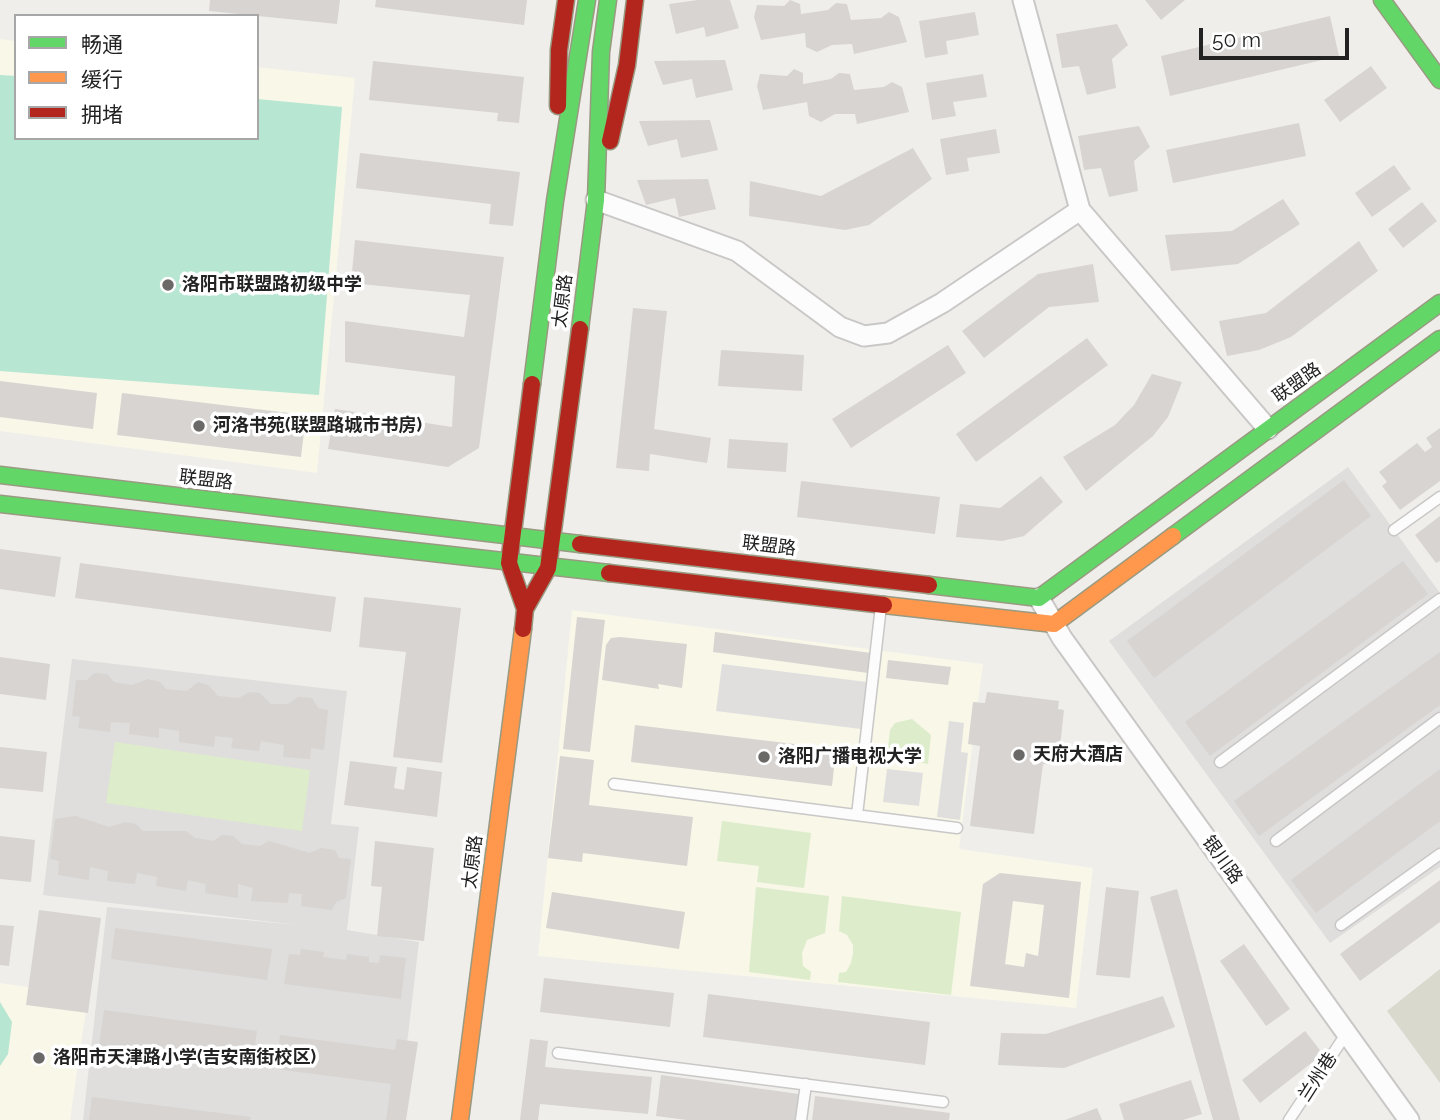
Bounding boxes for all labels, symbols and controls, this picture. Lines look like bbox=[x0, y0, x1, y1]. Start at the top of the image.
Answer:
legend bbox=[14, 14, 259, 140]
scale bar bbox=[1202, 14, 1352, 58]
text: 50 m bbox=[1212, 27, 1261, 52]
text: 畅通 bbox=[81, 32, 123, 57]
text: 缓行 bbox=[81, 67, 123, 92]
text: 拥堵 bbox=[81, 102, 123, 127]
street label: 太原路 bbox=[549, 273, 577, 329]
place label: 洛阳市联盟路初级中学 bbox=[182, 274, 362, 296]
marker: 洛阳市联盟路初级中学 bbox=[160, 277, 176, 293]
street label: 联盟路 bbox=[1269, 358, 1325, 408]
place label: 河洛书苑(联盟路城市书房) bbox=[213, 415, 422, 437]
marker: 河洛书苑(联盟路城市书房) bbox=[191, 418, 207, 434]
street label: 联盟路 bbox=[178, 466, 234, 494]
street label: 联盟路 bbox=[741, 532, 797, 560]
place label: 天府大酒店 bbox=[1033, 744, 1123, 766]
place label: 洛阳广播电视大学 bbox=[778, 746, 922, 768]
marker: 天府大酒店 bbox=[1011, 747, 1027, 763]
marker: 洛阳广播电视大学 bbox=[756, 749, 772, 765]
street label: 银川路 bbox=[1197, 832, 1247, 888]
street label: 太原路 bbox=[459, 834, 487, 890]
place label: 洛阳市天津路小学(吉安南街校区) bbox=[53, 1047, 316, 1069]
street label: 兰州巷 bbox=[1294, 1048, 1342, 1106]
marker: 洛阳市天津路小学(吉安南街校区) bbox=[31, 1050, 47, 1066]

